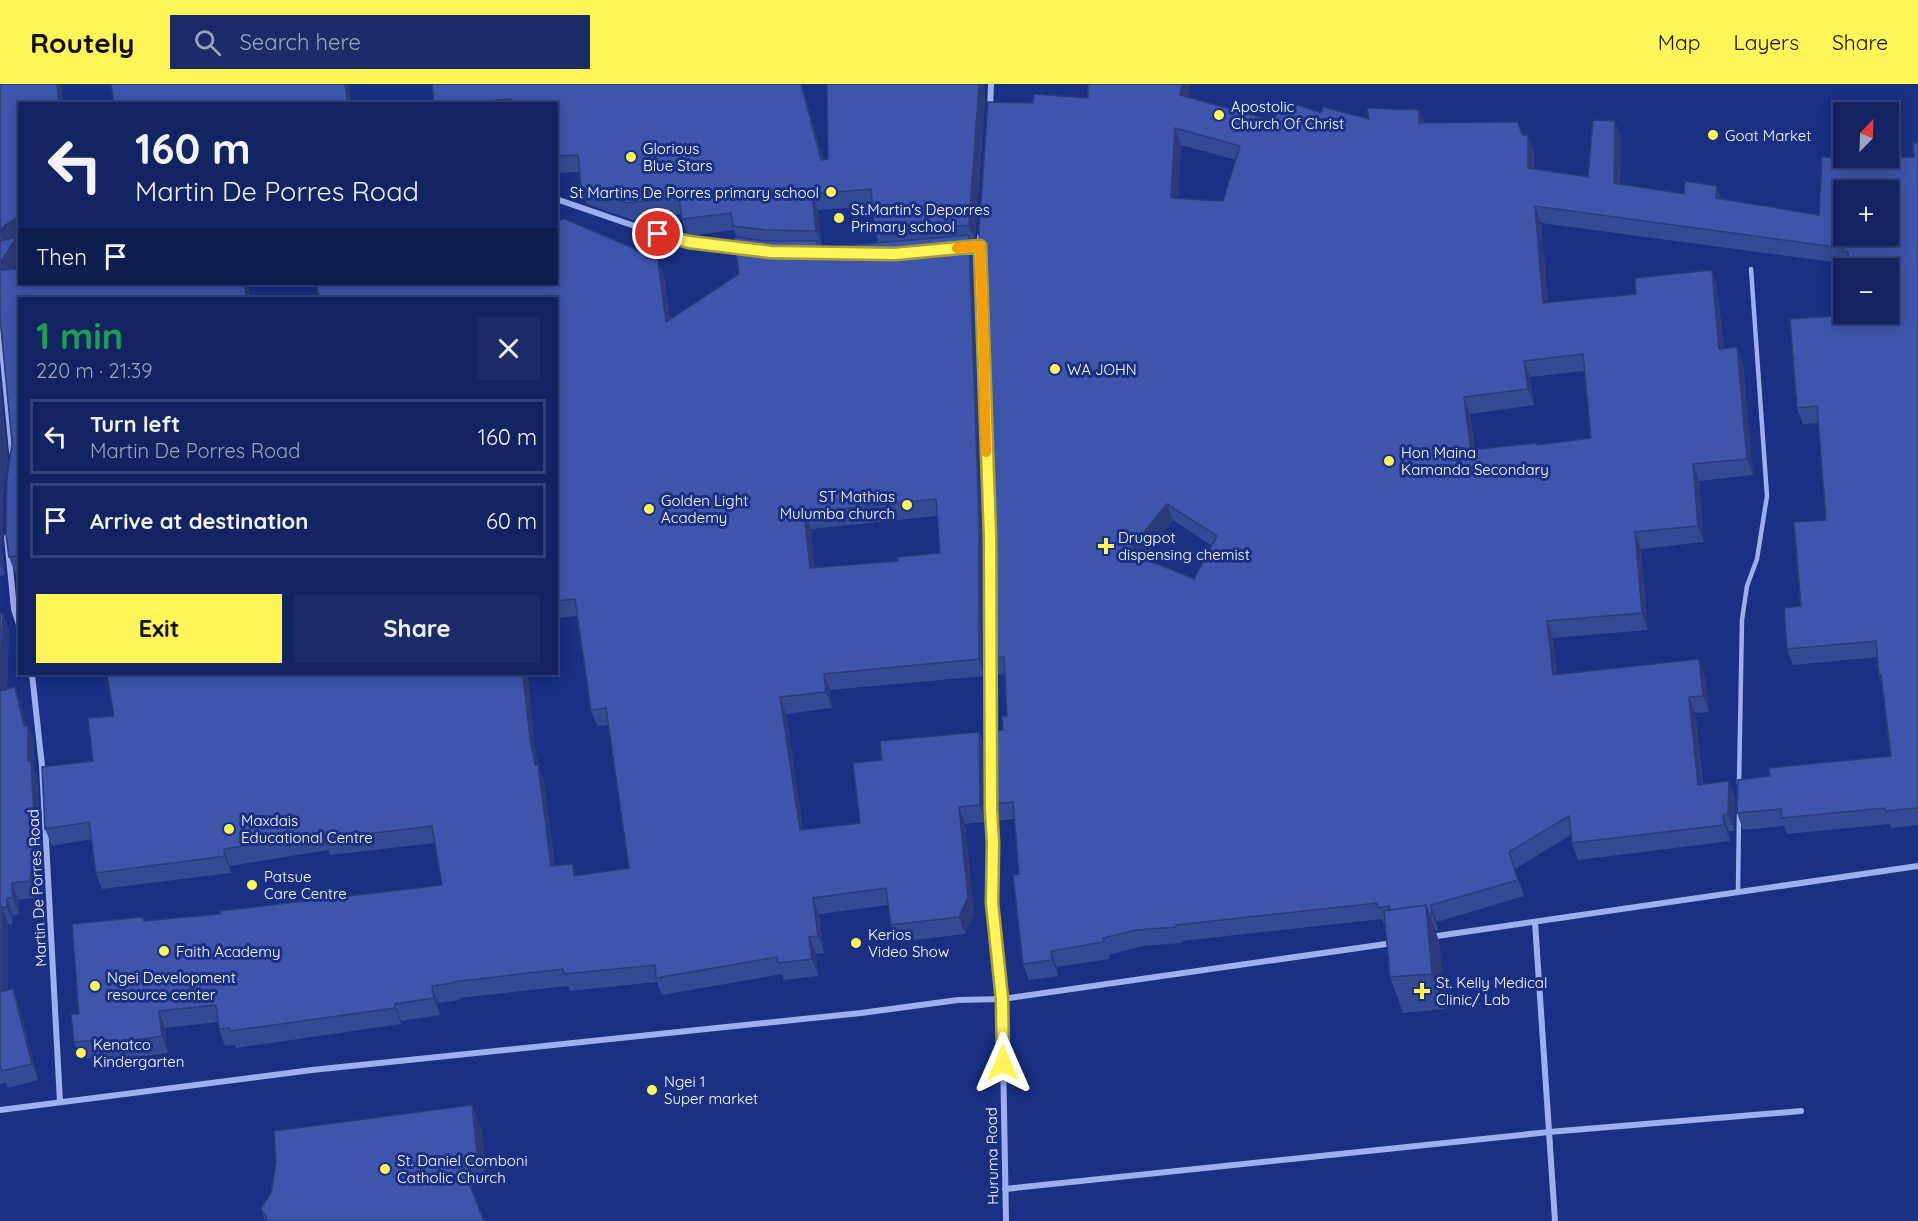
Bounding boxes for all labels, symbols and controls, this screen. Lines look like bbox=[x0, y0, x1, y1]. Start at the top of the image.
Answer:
search box bbox=[170, 15, 590, 69]
text: Routely bbox=[30, 25, 134, 60]
icon: search bbox=[191, 26, 224, 59]
text: Search here bbox=[239, 28, 361, 56]
text: Map bbox=[1658, 29, 1701, 55]
text: Layers bbox=[1734, 29, 1799, 55]
text: Share bbox=[1832, 29, 1888, 55]
place label: Apostolic Church Of Christ bbox=[1231, 97, 1344, 133]
north arrow bbox=[1833, 102, 1899, 168]
map controls bbox=[1833, 102, 1899, 324]
marker: Apostolic Church Of Christ bbox=[1212, 108, 1226, 122]
text: 160 m bbox=[135, 122, 251, 175]
icon: left bbox=[36, 126, 114, 204]
place label: Goat Market bbox=[1725, 126, 1811, 145]
marker: Goat Market bbox=[1706, 128, 1720, 142]
place label: Glorious Blue Stars bbox=[643, 139, 713, 175]
marker: Glorious Blue Stars bbox=[624, 150, 638, 164]
text: Martin De Porres Road bbox=[135, 174, 419, 208]
button: + bbox=[1833, 180, 1899, 246]
place label: St Martins De Porres primary school bbox=[570, 183, 819, 202]
marker: St Martins De Porres primary school bbox=[824, 185, 838, 199]
place label: St.Martin's Deporres Primary school bbox=[851, 200, 990, 236]
pin bbox=[632, 208, 683, 259]
marker: St.Martin's Deporres Primary school bbox=[832, 211, 846, 225]
icon: arrive bbox=[641, 217, 674, 250]
icon: arrive bbox=[99, 240, 132, 273]
text: Then bbox=[36, 243, 87, 271]
button: − bbox=[1833, 258, 1899, 324]
text: 1 min bbox=[36, 313, 123, 358]
button: close bbox=[477, 317, 540, 380]
text: 220 m · 21:39 bbox=[36, 358, 152, 383]
place label: WA JOHN bbox=[1067, 360, 1137, 379]
marker: WA JOHN bbox=[1048, 362, 1062, 376]
text: Turn left bbox=[90, 410, 180, 438]
icon: left bbox=[39, 420, 72, 453]
text: 160 m bbox=[478, 423, 537, 451]
text: Martin De Porres Road bbox=[90, 438, 300, 463]
place label: Hon Maina Kamanda Secondary bbox=[1401, 443, 1549, 479]
marker: Hon Maina Kamanda Secondary bbox=[1382, 454, 1396, 468]
place label: ST Mathias Mulumba church bbox=[780, 487, 895, 523]
place label: Golden Light Academy bbox=[661, 491, 748, 527]
marker: ST Mathias Mulumba church bbox=[900, 498, 914, 512]
marker: Golden Light Academy bbox=[642, 502, 656, 516]
icon: arrive bbox=[39, 504, 72, 537]
text: Arrive at destination bbox=[90, 507, 308, 535]
text: 60 m bbox=[486, 507, 537, 535]
place label: Drugpot dispensing chemist bbox=[1118, 528, 1250, 564]
marker: Drugpot dispensing chemist bbox=[1099, 539, 1113, 553]
button: Exit bbox=[36, 594, 282, 663]
button: Share bbox=[294, 594, 540, 663]
street label: Martin De Porres Road bbox=[23, 809, 51, 967]
place label: Maxdais Educational Centre bbox=[241, 811, 373, 847]
marker: Maxdais Educational Centre bbox=[222, 822, 236, 836]
place label: Patsue Care Centre bbox=[264, 867, 347, 903]
marker: Patsue Care Centre bbox=[245, 878, 259, 892]
place label: Kerios Video Show bbox=[868, 925, 949, 961]
marker: Kerios Video Show bbox=[849, 936, 863, 950]
place label: Faith Academy bbox=[176, 942, 280, 961]
marker: Faith Academy bbox=[157, 944, 171, 958]
place label: Ngei Development resource center bbox=[107, 968, 236, 1004]
place label: St. Kelly Medical Clinic/ Lab bbox=[1436, 973, 1547, 1009]
marker: Ngei Development resource center bbox=[88, 979, 102, 993]
marker: St. Kelly Medical Clinic/ Lab bbox=[1413, 982, 1431, 1000]
position arrow bbox=[971, 1031, 1035, 1095]
place label: Kenatco Kindergarten bbox=[93, 1035, 184, 1071]
marker: Kenatco Kindergarten bbox=[74, 1046, 88, 1060]
place label: Ngei 1 Super market bbox=[664, 1072, 758, 1108]
marker: Ngei 1 Super market bbox=[645, 1083, 659, 1097]
street label: Huruma Road bbox=[982, 1107, 1002, 1205]
place label: St. Daniel Comboni Catholic Church bbox=[397, 1151, 528, 1187]
marker: St. Daniel Comboni Catholic Church bbox=[378, 1162, 392, 1176]

